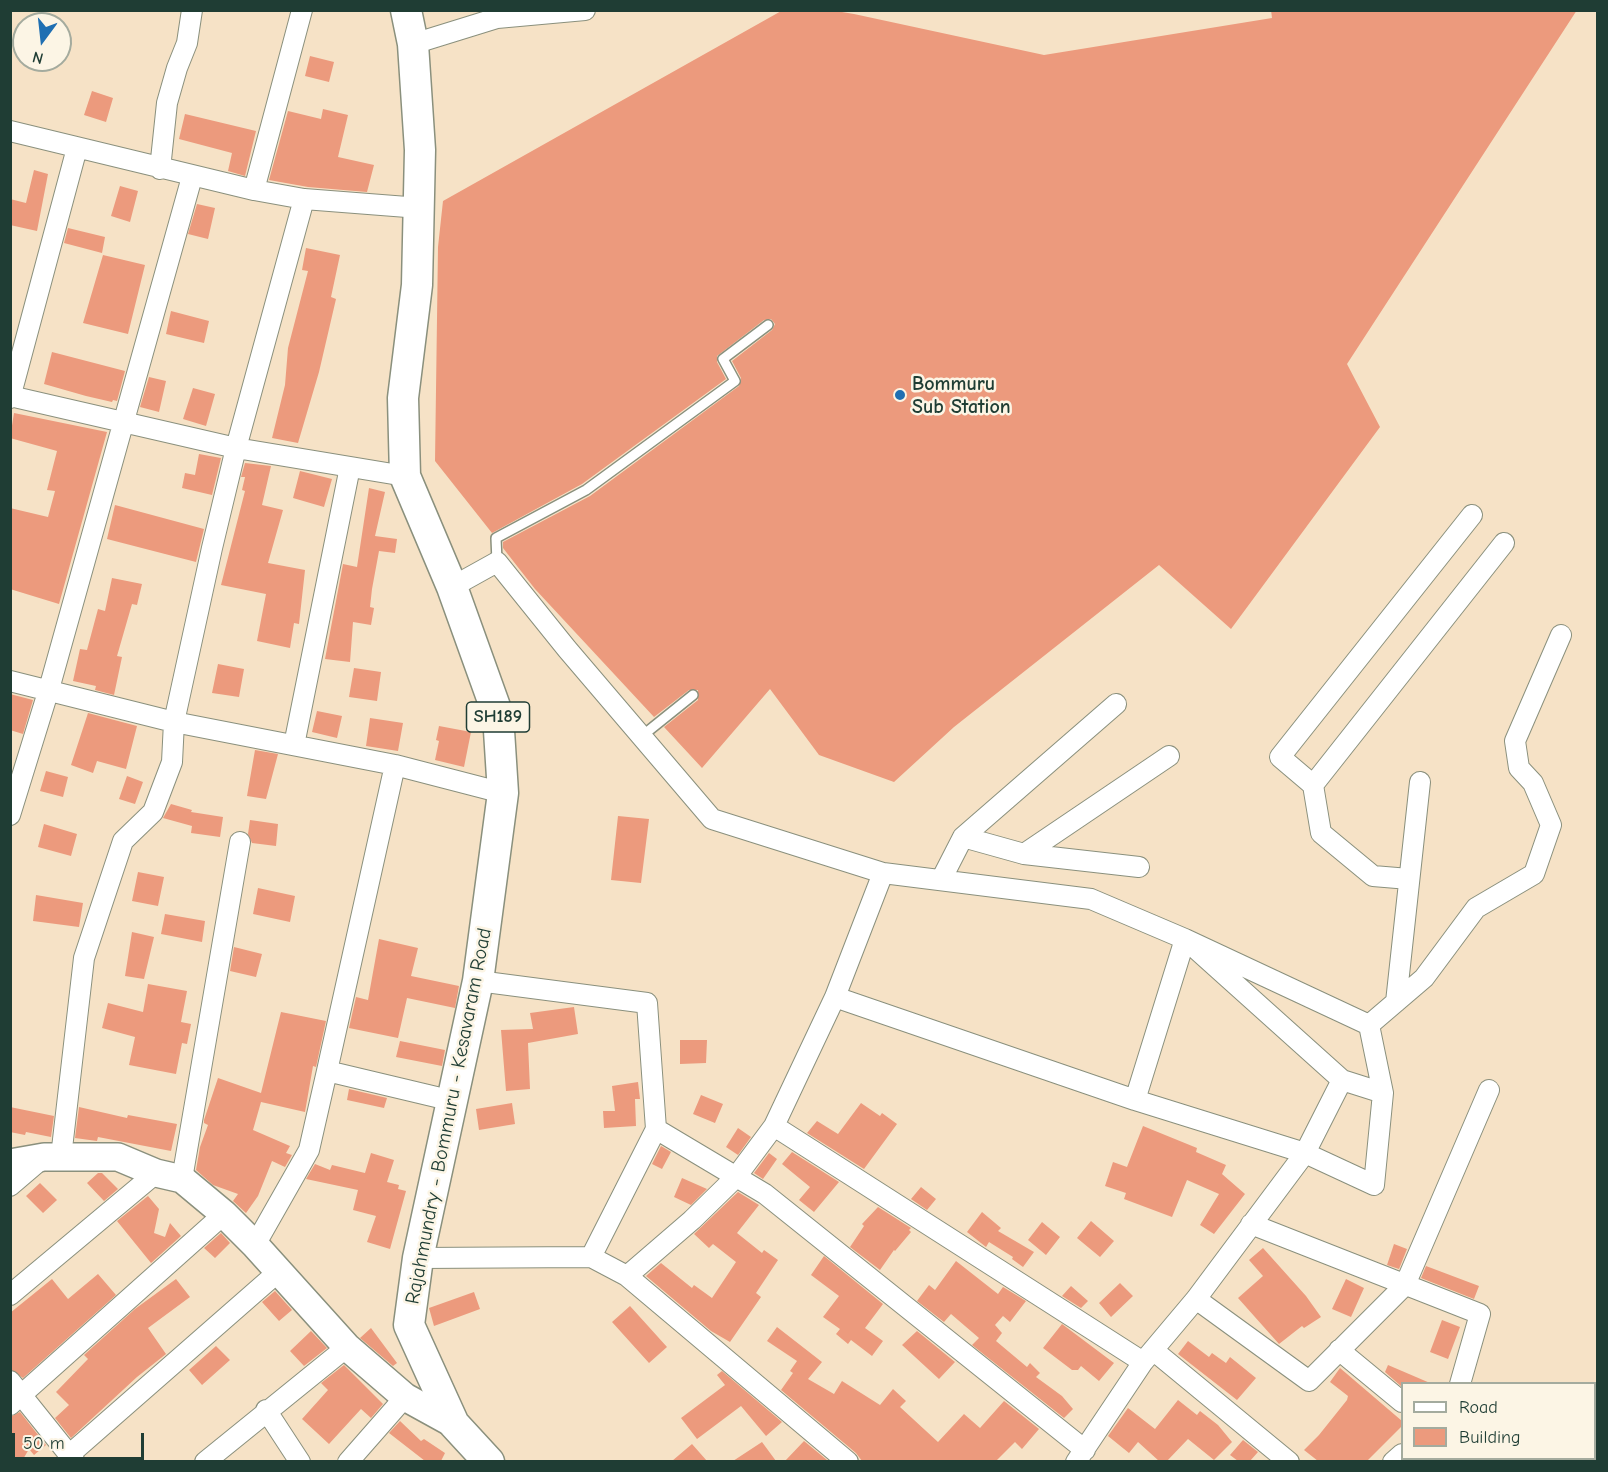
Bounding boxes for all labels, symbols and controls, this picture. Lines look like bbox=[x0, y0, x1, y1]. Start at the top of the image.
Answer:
north arrow bbox=[12, 12, 72, 72]
text: N bbox=[30, 47, 45, 67]
place label: Bommuru Sub Station bbox=[912, 372, 1011, 419]
marker: Bommuru Sub Station bbox=[893, 388, 907, 402]
road number: SH189 bbox=[466, 702, 530, 732]
street label: Rajahmundry - Bommuru - Kesavaram Road bbox=[401, 926, 497, 1306]
legend bbox=[1401, 1382, 1596, 1460]
text: Road bbox=[1459, 1397, 1498, 1418]
scale bar bbox=[15, 1421, 147, 1459]
text: Building bbox=[1459, 1427, 1521, 1448]
text: 50 m bbox=[23, 1433, 65, 1454]

